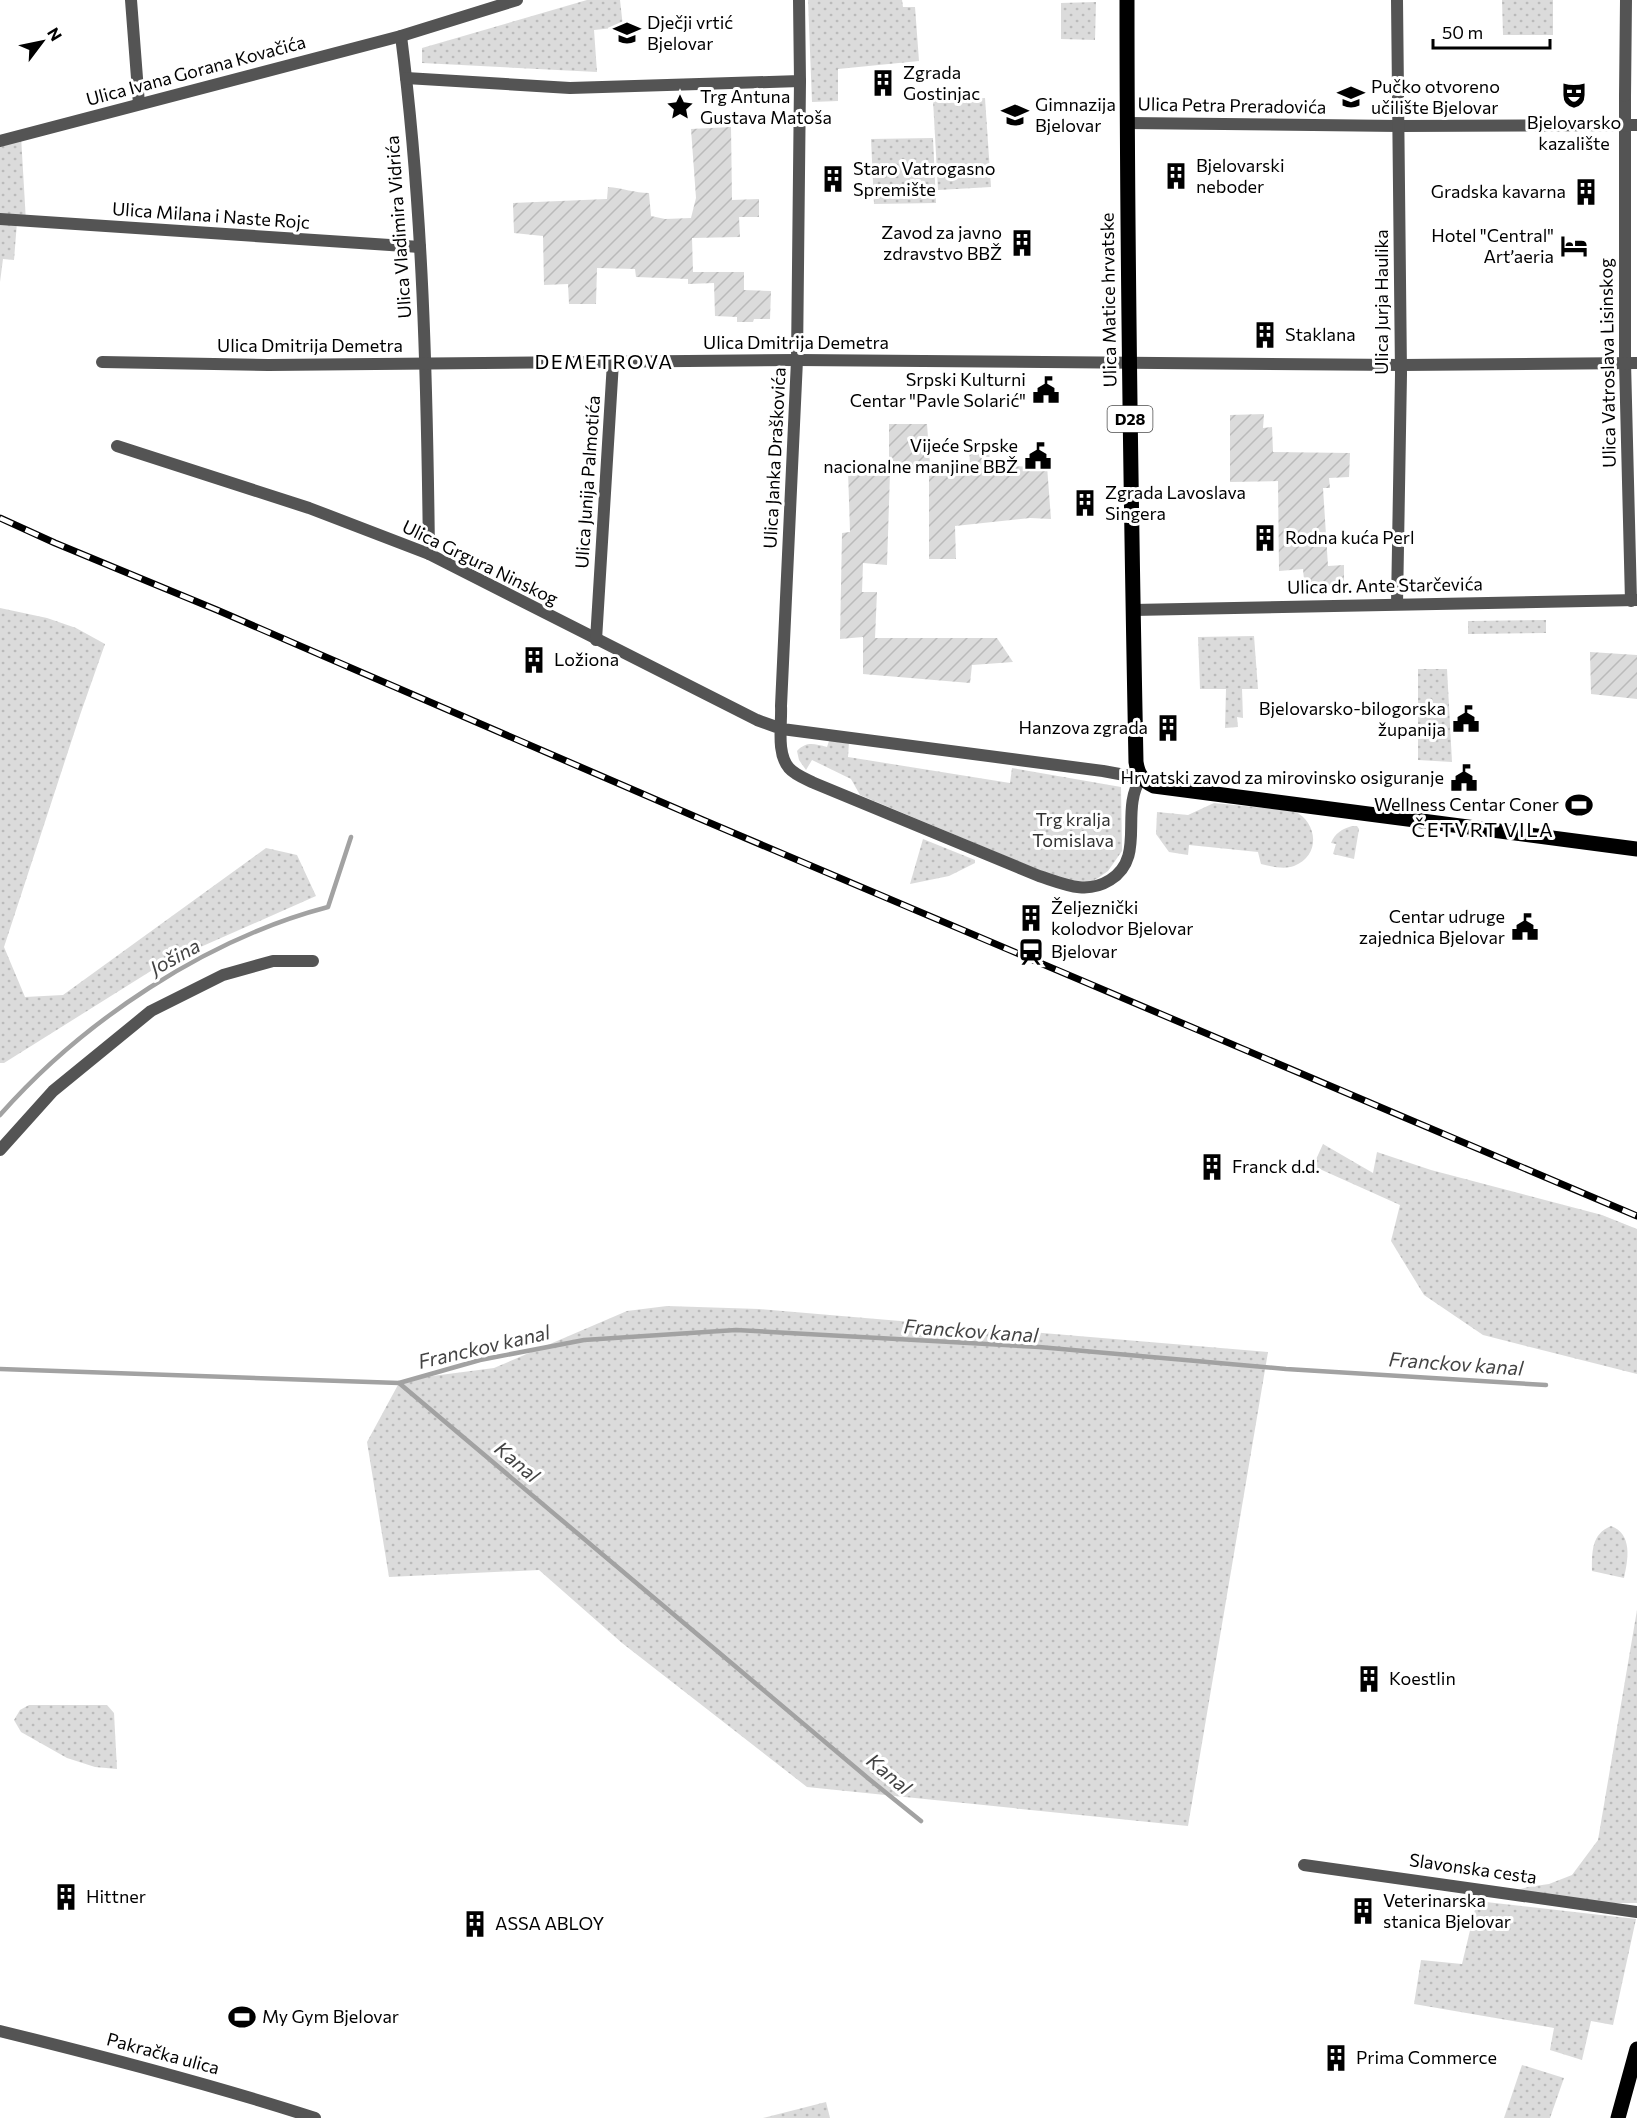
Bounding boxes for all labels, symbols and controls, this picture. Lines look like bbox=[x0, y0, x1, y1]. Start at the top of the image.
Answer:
place label: Dječji vrtić Bjelovar bbox=[647, 11, 733, 54]
north arrow bbox=[12, 12, 72, 72]
scale bar bbox=[1433, 12, 1550, 50]
school or university icon: Dječji vrtić Bjelovar bbox=[612, 18, 642, 48]
text: 50 m bbox=[1442, 21, 1483, 43]
text: N bbox=[44, 24, 66, 44]
street label: Ulica Ivana Gorana Kovačića bbox=[83, 30, 308, 110]
place label: Zgrada Gostinjac bbox=[903, 61, 980, 104]
building icon: Zgrada Gostinjac bbox=[868, 68, 898, 98]
place label: Pučko otvoreno učilište Bjelovar bbox=[1371, 75, 1500, 118]
theatre icon: Bjelovarsko kazalište bbox=[1559, 80, 1589, 110]
school or university icon: Pučko otvoreno učilište Bjelovar bbox=[1336, 82, 1366, 112]
place label: Trg Antuna Gustava Matoša bbox=[700, 85, 832, 128]
place icon: Trg Antuna Gustava Matoša bbox=[665, 92, 695, 122]
street label: Ulica Petra Preradovića bbox=[1137, 92, 1327, 118]
place label: Gimnazija Bjelovar bbox=[1035, 93, 1116, 136]
school or university icon: Gimnazija Bjelovar bbox=[1000, 100, 1030, 130]
place label: Bjelovarsko kazalište bbox=[1527, 111, 1621, 154]
street label: Ulica Vladimira Vidrića bbox=[381, 135, 415, 319]
place label: Bjelovarski neboder bbox=[1196, 154, 1285, 197]
place label: Staro Vatrogasno Spremište bbox=[853, 157, 995, 200]
building icon: Bjelovarski neboder bbox=[1161, 161, 1191, 191]
building icon: Staro Vatrogasno Spremište bbox=[818, 164, 848, 194]
building icon: Gradska kavarna bbox=[1571, 177, 1601, 207]
place label: Gradska kavarna bbox=[1431, 180, 1566, 202]
street label: Ulica Milana i Naste Rojc bbox=[111, 197, 311, 233]
street label: Ulica Matice hrvatske bbox=[1095, 212, 1121, 388]
place label: Zavod za javno zdravstvo BBŽ bbox=[881, 221, 1002, 264]
place label: Hotel "Central" Art’aeria bbox=[1431, 224, 1554, 267]
building icon: Zavod za javno zdravstvo BBŽ bbox=[1007, 228, 1037, 258]
street label: Ulica Jurja Haulika bbox=[1370, 229, 1392, 375]
hotel icon: Hotel "Central" Art’aeria bbox=[1559, 231, 1589, 261]
street label: Ulica Vatroslava Lisinskog bbox=[1594, 258, 1620, 468]
building icon: Staklana bbox=[1250, 320, 1280, 350]
place label: Staklana bbox=[1285, 323, 1356, 345]
street label: Ulica Dmitrija Demetra bbox=[703, 331, 889, 353]
street label: Ulica Dmitrija Demetra bbox=[217, 334, 403, 356]
district label: DEMETROVA bbox=[534, 349, 674, 373]
street label: Ulica Janka Draškovića bbox=[758, 367, 790, 549]
place label: Srpski Kulturni Centar "Pavle Solarić" bbox=[850, 368, 1026, 411]
public building icon: Srpski Kulturni Centar "Pavle Solarić" bbox=[1031, 375, 1061, 405]
street label: Ulica Junija Palmotića bbox=[570, 395, 604, 569]
road number: D28 bbox=[1108, 406, 1152, 432]
place label: Vijeće Srpske nacionalne manjine BBŽ bbox=[823, 434, 1018, 477]
public building icon: Vijeće Srpske nacionalne manjine BBŽ bbox=[1023, 441, 1053, 471]
place label: Zgrada Lavoslava Singera bbox=[1105, 481, 1246, 524]
building icon: Zgrada Lavoslava Singera bbox=[1070, 488, 1100, 518]
street label: Ulica Grgura Ninskog bbox=[399, 515, 562, 610]
building icon: Rodna kuća Perl bbox=[1250, 523, 1280, 553]
place label: Rodna kuća Perl bbox=[1285, 526, 1415, 548]
street label: Ulica dr. Ante Starčevića bbox=[1287, 572, 1483, 598]
building icon: Ložiona bbox=[519, 645, 549, 675]
place label: Ložiona bbox=[554, 648, 619, 670]
place label: Bjelovarsko-bilogorska županija bbox=[1259, 697, 1446, 740]
public building icon: Bjelovarsko-bilogorska županija bbox=[1451, 704, 1481, 734]
building icon: Hanzova zgrada bbox=[1153, 713, 1183, 743]
place label: Hanzova zgrada bbox=[1019, 716, 1148, 738]
public building icon: Hrvatski zavod za mirovinsko osiguranje bbox=[1449, 763, 1479, 793]
place label: Hrvatski zavod za mirovinsko osiguranje bbox=[1120, 766, 1444, 788]
sports icon: Wellness Centar Coner bbox=[1564, 790, 1594, 820]
place label: Wellness Centar Coner bbox=[1374, 793, 1559, 815]
park label: Trg kralja Tomislava bbox=[1032, 808, 1114, 851]
district label: ČETVRT VILA bbox=[1412, 817, 1554, 841]
place label: Željeznički kolodvor Bjelovar bbox=[1051, 896, 1194, 939]
building icon: Željeznički kolodvor Bjelovar bbox=[1016, 903, 1046, 933]
place label: Centar udruge zajednica Bjelovar bbox=[1359, 905, 1505, 948]
public building icon: Centar udruge zajednica Bjelovar bbox=[1510, 912, 1540, 942]
water label: Jošina bbox=[143, 933, 204, 981]
station icon: Bjelovar bbox=[1016, 937, 1046, 967]
place label: Bjelovar bbox=[1051, 940, 1117, 962]
building icon: Franck d.d. bbox=[1197, 1152, 1227, 1182]
place label: Franck d.d. bbox=[1232, 1155, 1320, 1177]
water label: Franckov kanal bbox=[903, 1313, 1040, 1347]
water label: Franckov kanal bbox=[415, 1319, 553, 1373]
water label: Franckov kanal bbox=[1388, 1346, 1525, 1380]
water label: Kanal bbox=[490, 1436, 546, 1487]
building icon: Koestlin bbox=[1354, 1664, 1384, 1694]
place label: Koestlin bbox=[1389, 1667, 1456, 1689]
water label: Kanal bbox=[862, 1748, 918, 1799]
street label: Slavonska cesta bbox=[1408, 1848, 1538, 1888]
building icon: Hittner bbox=[51, 1882, 81, 1912]
place label: Hittner bbox=[86, 1885, 146, 1907]
place label: Veterinarska stanica Bjelovar bbox=[1383, 1889, 1511, 1932]
building icon: Veterinarska stanica Bjelovar bbox=[1348, 1896, 1378, 1926]
building icon: ASSA ABLOY bbox=[460, 1909, 490, 1939]
place label: ASSA ABLOY bbox=[495, 1912, 604, 1934]
sports icon: My Gym Bjelovar bbox=[227, 2002, 257, 2032]
place label: My Gym Bjelovar bbox=[262, 2005, 399, 2027]
street label: Pakračka ulica bbox=[104, 2027, 222, 2079]
building icon: Prima Commerce bbox=[1321, 2043, 1351, 2073]
place label: Prima Commerce bbox=[1356, 2046, 1497, 2068]

